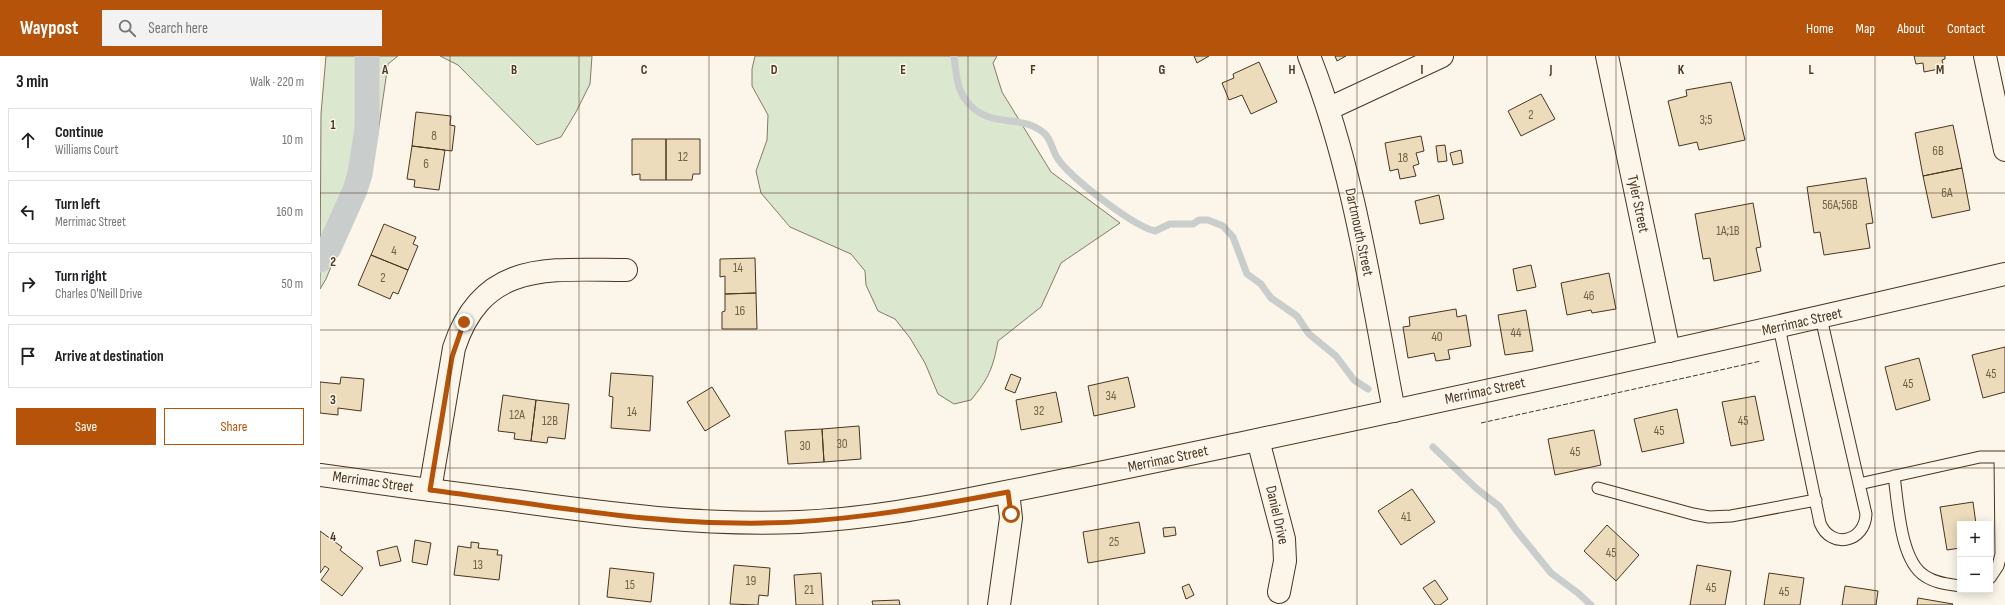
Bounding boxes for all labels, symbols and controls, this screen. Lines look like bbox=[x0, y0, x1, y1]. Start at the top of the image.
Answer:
search box bbox=[102, 10, 382, 46]
text: Waypost bbox=[20, 17, 78, 40]
icon: search bbox=[116, 17, 138, 39]
text: Search here bbox=[148, 19, 208, 38]
text: Home bbox=[1806, 20, 1834, 37]
text: Map bbox=[1856, 20, 1875, 37]
text: About bbox=[1897, 20, 1925, 37]
text: Contact bbox=[1947, 20, 1985, 37]
text: A bbox=[381, 62, 389, 78]
text: B bbox=[511, 62, 517, 78]
text: C bbox=[641, 62, 648, 78]
text: D bbox=[771, 62, 778, 78]
text: E bbox=[900, 62, 906, 78]
text: F bbox=[1030, 62, 1036, 78]
text: G bbox=[1159, 62, 1166, 78]
text: H bbox=[1289, 62, 1296, 78]
text: I bbox=[1421, 62, 1424, 78]
text: J bbox=[1549, 62, 1553, 78]
text: K bbox=[1678, 62, 1685, 78]
text: L bbox=[1808, 62, 1814, 78]
text: M bbox=[1936, 62, 1944, 78]
text: 3 min bbox=[16, 72, 49, 92]
text: Walk · 220 m bbox=[250, 74, 304, 90]
house number: 2 bbox=[1528, 107, 1534, 123]
house number: 3;5 bbox=[1699, 112, 1713, 128]
text: 1 bbox=[330, 117, 336, 133]
text: Continue bbox=[55, 123, 104, 142]
house number: 8 bbox=[431, 128, 437, 144]
icon: ahead bbox=[17, 129, 39, 151]
text: 10 m bbox=[282, 132, 303, 148]
text: Williams Court bbox=[55, 142, 118, 158]
house number: 6B bbox=[1932, 143, 1944, 159]
house number: 12 bbox=[678, 149, 688, 165]
house number: 18 bbox=[1398, 150, 1408, 166]
house number: 6 bbox=[423, 156, 429, 172]
street label: Tyler Street bbox=[1623, 173, 1653, 235]
house number: 6A bbox=[1941, 185, 1953, 201]
street label: Dartmouth Street bbox=[1340, 186, 1378, 278]
text: Turn left bbox=[55, 195, 100, 214]
house number: 56A;56B bbox=[1822, 197, 1858, 213]
icon: left bbox=[17, 201, 39, 223]
text: 160 m bbox=[277, 204, 303, 220]
text: Merrimac Street bbox=[55, 214, 126, 230]
house number: 1A;1B bbox=[1716, 223, 1740, 239]
house number: 4 bbox=[391, 243, 397, 259]
text: 2 bbox=[330, 254, 336, 270]
house number: 14 bbox=[733, 260, 744, 276]
text: Turn right bbox=[55, 267, 107, 286]
house number: 2 bbox=[380, 270, 386, 286]
icon: right bbox=[17, 273, 39, 295]
text: 50 m bbox=[282, 276, 303, 292]
text: Charles O'Neill Drive bbox=[55, 286, 142, 302]
house number: 46 bbox=[1583, 288, 1595, 304]
house number: 16 bbox=[735, 303, 745, 319]
street label: Merrimac Street bbox=[1760, 303, 1844, 340]
route end bbox=[455, 313, 473, 331]
house number: 44 bbox=[1511, 325, 1522, 341]
house number: 40 bbox=[1431, 329, 1443, 345]
icon: arrive bbox=[17, 345, 39, 367]
text: Arrive at destination bbox=[55, 347, 164, 366]
house number: 45 bbox=[1986, 366, 1996, 382]
street label: Merrimac Street bbox=[1443, 373, 1527, 409]
house number: 45 bbox=[1903, 376, 1913, 392]
house number: 34 bbox=[1106, 388, 1117, 404]
text: 3 bbox=[330, 392, 336, 408]
house number: 32 bbox=[1034, 403, 1044, 419]
house number: 14 bbox=[627, 404, 638, 420]
house number: 12A bbox=[509, 407, 525, 423]
button: Save bbox=[16, 408, 156, 445]
button: Share bbox=[164, 408, 304, 445]
house number: 12B bbox=[542, 413, 558, 429]
house number: 45 bbox=[1738, 413, 1748, 429]
house number: 45 bbox=[1654, 423, 1664, 439]
house number: 30 bbox=[836, 436, 848, 452]
house number: 30 bbox=[799, 438, 811, 454]
street label: Merrimac Street bbox=[1126, 441, 1210, 477]
house number: 45 bbox=[1570, 444, 1580, 460]
street label: Merrimac Street bbox=[331, 467, 415, 497]
street label: Daniel Drive bbox=[1261, 484, 1293, 546]
route start bbox=[1002, 505, 1020, 523]
house number: 41 bbox=[1401, 509, 1411, 525]
map controls bbox=[1957, 521, 1993, 593]
button: + bbox=[1957, 521, 1993, 557]
text: 4 bbox=[330, 529, 336, 545]
house number: 25 bbox=[1109, 534, 1119, 550]
house number: 45 bbox=[1606, 545, 1616, 561]
house number: 13 bbox=[473, 557, 483, 573]
button: − bbox=[1957, 557, 1993, 593]
house number: 19 bbox=[746, 573, 756, 589]
house number: 15 bbox=[625, 577, 635, 593]
house number: 45 bbox=[1706, 580, 1716, 596]
house number: 21 bbox=[804, 582, 814, 598]
house number: 45 bbox=[1779, 584, 1789, 600]

